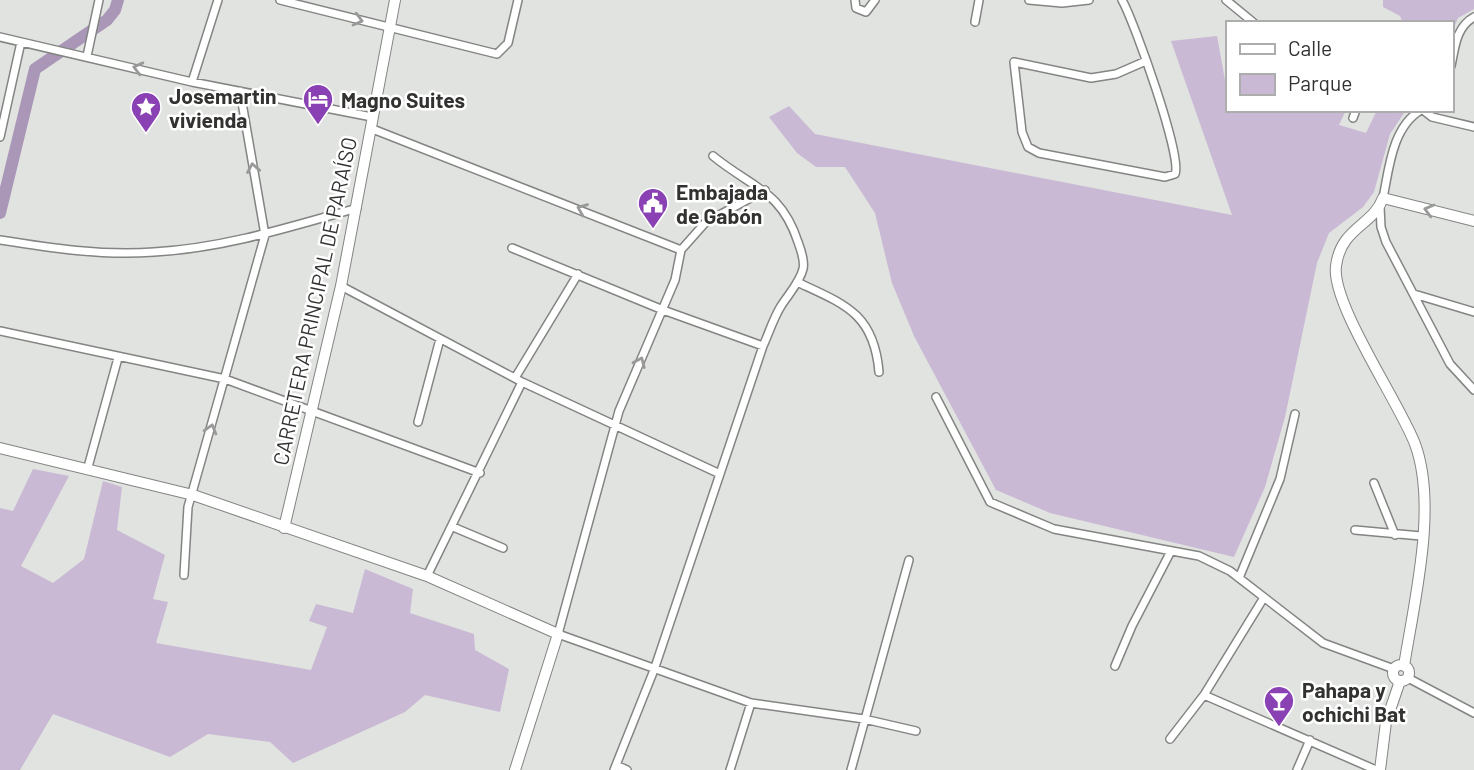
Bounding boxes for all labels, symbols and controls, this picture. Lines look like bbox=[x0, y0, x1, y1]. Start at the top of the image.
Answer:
one-way arrow bbox=[352, 12, 364, 26]
legend bbox=[1226, 21, 1453, 112]
text: Calle bbox=[1288, 35, 1332, 60]
one-way arrow bbox=[132, 62, 144, 77]
text: Parque bbox=[1288, 70, 1353, 95]
hotel icon: Magno Suites bbox=[301, 82, 335, 126]
place label: Josemartin vivienda bbox=[169, 83, 277, 132]
place label: Magno Suites bbox=[341, 87, 465, 112]
place icon: Josemartin vivienda bbox=[129, 90, 163, 134]
street label: CARRETERA PRINCIPAL DE PARAÍSO bbox=[267, 135, 361, 467]
one-way arrow bbox=[246, 162, 261, 174]
place label: Embajada de Gabón bbox=[676, 179, 768, 228]
public building icon: Embajada de Gabón bbox=[636, 186, 670, 230]
one-way arrow bbox=[576, 203, 588, 217]
one-way arrow bbox=[1423, 204, 1435, 218]
one-way arrow bbox=[632, 357, 646, 369]
one-way arrow bbox=[203, 423, 218, 435]
place label: Pahapa y ochichi Bat bbox=[1302, 677, 1406, 726]
bar icon: Pahapa y ochichi Bat bbox=[1262, 684, 1296, 728]

